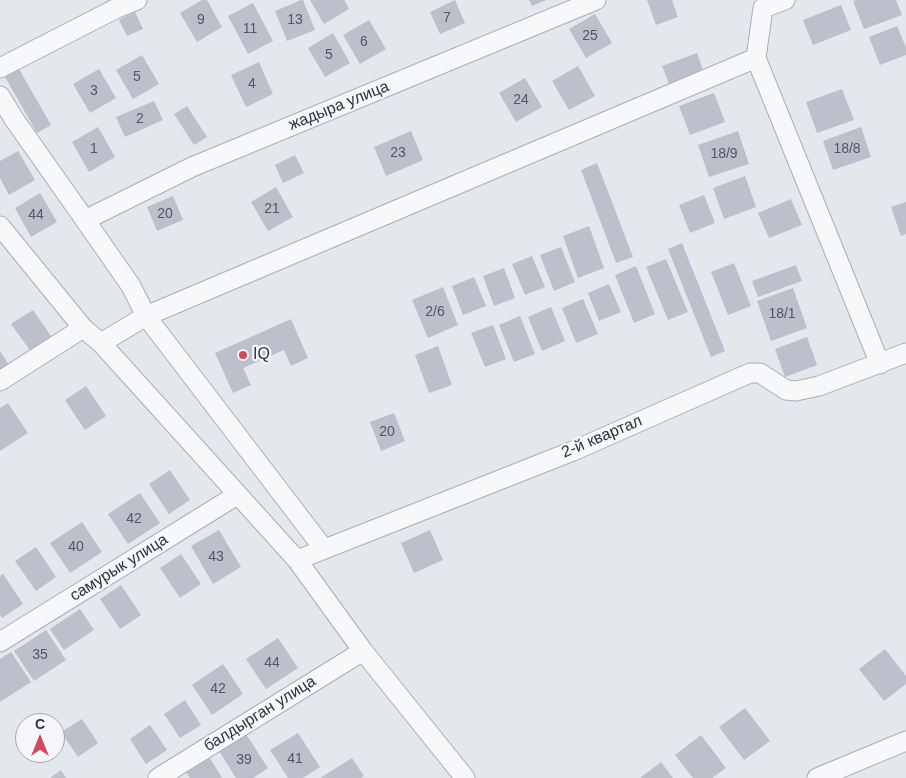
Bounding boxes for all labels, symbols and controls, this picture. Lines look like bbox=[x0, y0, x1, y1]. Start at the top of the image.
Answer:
house number: 7 bbox=[443, 10, 451, 26]
house number: 9 bbox=[197, 12, 205, 28]
house number: 13 bbox=[287, 12, 303, 28]
house number: 11 bbox=[243, 21, 257, 37]
house number: 25 bbox=[582, 28, 598, 44]
house number: 6 bbox=[360, 34, 368, 50]
house number: 5 bbox=[325, 47, 333, 63]
house number: 5 bbox=[133, 69, 141, 85]
house number: 4 bbox=[248, 76, 256, 92]
street label: жадыра улица bbox=[286, 77, 392, 135]
house number: 3 bbox=[90, 83, 98, 99]
house number: 24 bbox=[513, 92, 529, 108]
house number: 2 bbox=[136, 111, 144, 127]
house number: 1 bbox=[90, 141, 98, 157]
house number: 18/8 bbox=[833, 141, 861, 157]
house number: 23 bbox=[390, 145, 406, 161]
house number: 18/9 bbox=[710, 146, 738, 162]
house number: 21 bbox=[264, 201, 280, 217]
house number: 20 bbox=[157, 206, 173, 222]
house number: 44 bbox=[28, 207, 44, 223]
house number: 2/6 bbox=[425, 304, 445, 320]
house number: 18/1 bbox=[768, 306, 796, 322]
place label: IQ bbox=[253, 345, 270, 365]
marker: IQ bbox=[237, 349, 249, 361]
street label: 2-й квартал bbox=[559, 411, 645, 463]
house number: 20 bbox=[379, 424, 395, 440]
house number: 42 bbox=[126, 511, 142, 527]
street label: самурык улица bbox=[67, 530, 171, 606]
house number: 40 bbox=[68, 539, 84, 555]
house number: 43 bbox=[208, 549, 224, 565]
house number: 35 bbox=[32, 647, 48, 663]
house number: 44 bbox=[264, 655, 280, 671]
street label: балдырган улица bbox=[200, 672, 320, 756]
house number: 42 bbox=[210, 681, 226, 697]
north arrow bbox=[15, 713, 65, 763]
text: С bbox=[35, 716, 45, 732]
house number: 41 bbox=[287, 751, 303, 767]
house number: 39 bbox=[236, 752, 252, 768]

